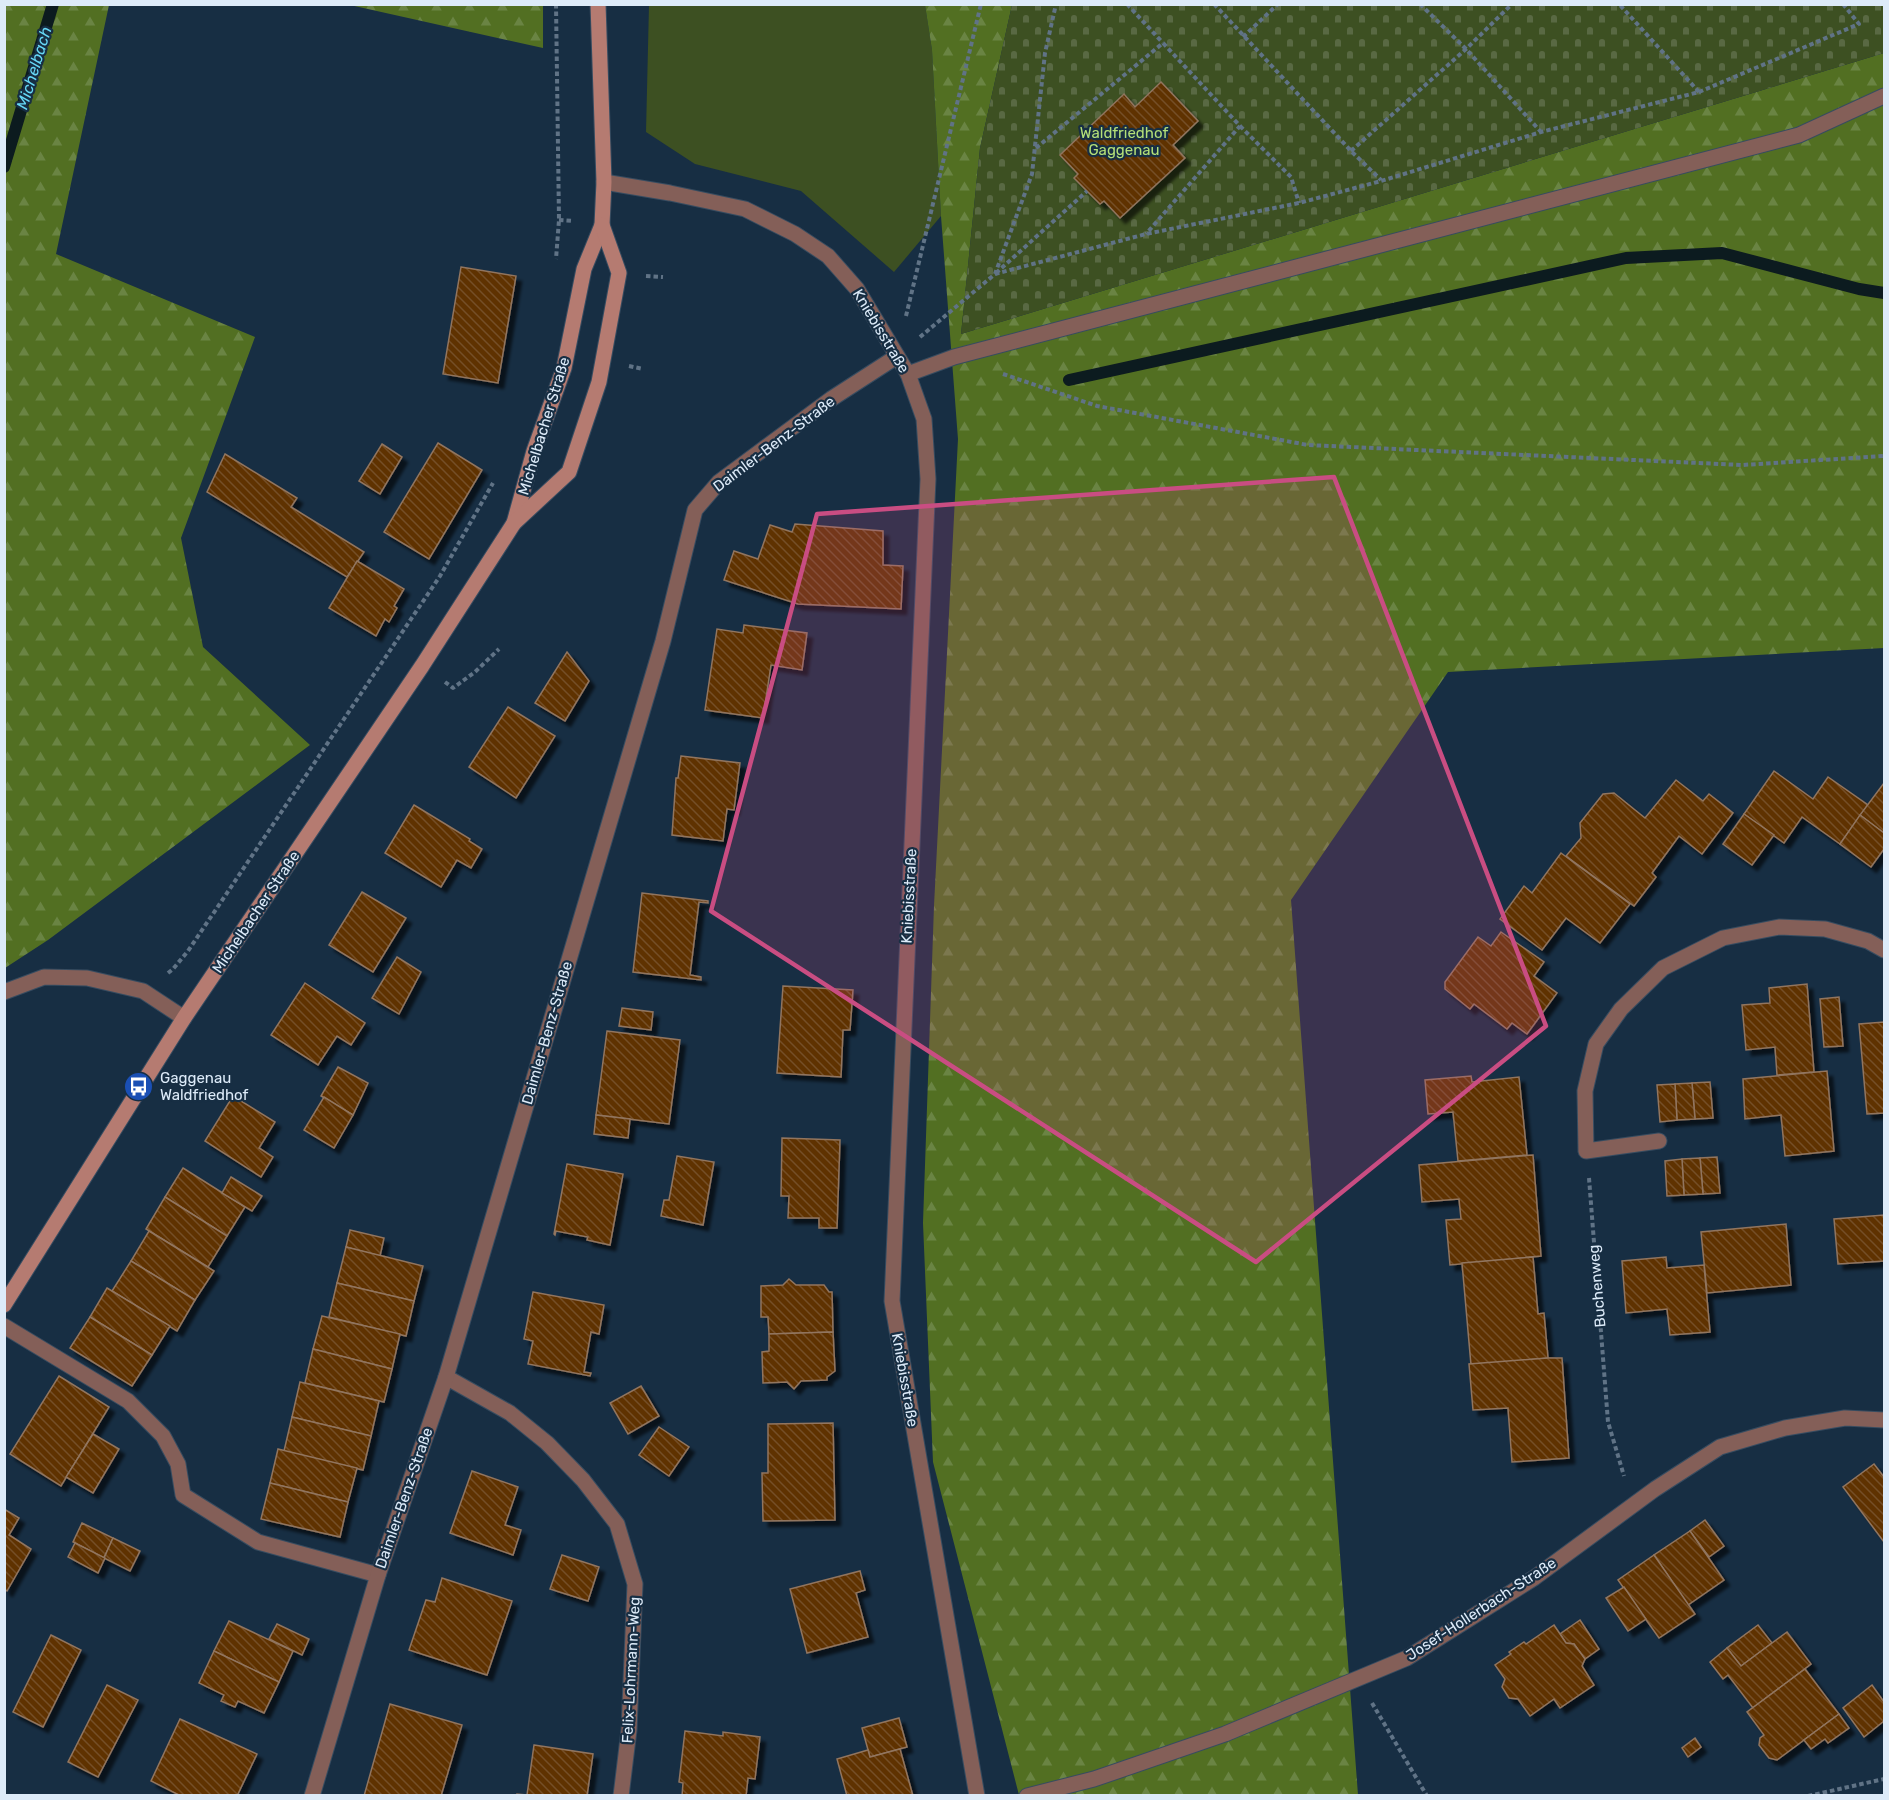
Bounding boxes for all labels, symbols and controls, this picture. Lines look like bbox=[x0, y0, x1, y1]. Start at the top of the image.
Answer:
water label: Michelbach bbox=[12, 24, 56, 112]
park label: Waldfriedhof Gaggenau bbox=[1080, 124, 1168, 159]
street label: Kniebisstraße bbox=[849, 286, 913, 376]
street label: Michelbacher Straße bbox=[514, 355, 574, 497]
street label: Daimler-Benz-Straße bbox=[710, 392, 838, 496]
street label: Michelbacher Straße bbox=[208, 848, 304, 976]
street label: Kniebisstraße bbox=[898, 848, 920, 944]
street label: Daimler-Benz-Straße bbox=[518, 959, 576, 1107]
place label: Gaggenau Waldfriedhof bbox=[160, 1069, 249, 1104]
bus stop icon: Gaggenau Waldfriedhof bbox=[123, 1071, 155, 1103]
street label: Buchenweg bbox=[1584, 1244, 1610, 1328]
street label: Kniebisstraße bbox=[888, 1332, 922, 1428]
street label: Daimler-Benz-Straße bbox=[371, 1425, 437, 1571]
street label: Josef-Hollerbach-Straße bbox=[1403, 1554, 1559, 1664]
street label: Felix-Lohrmann-Weg bbox=[618, 1596, 644, 1744]

